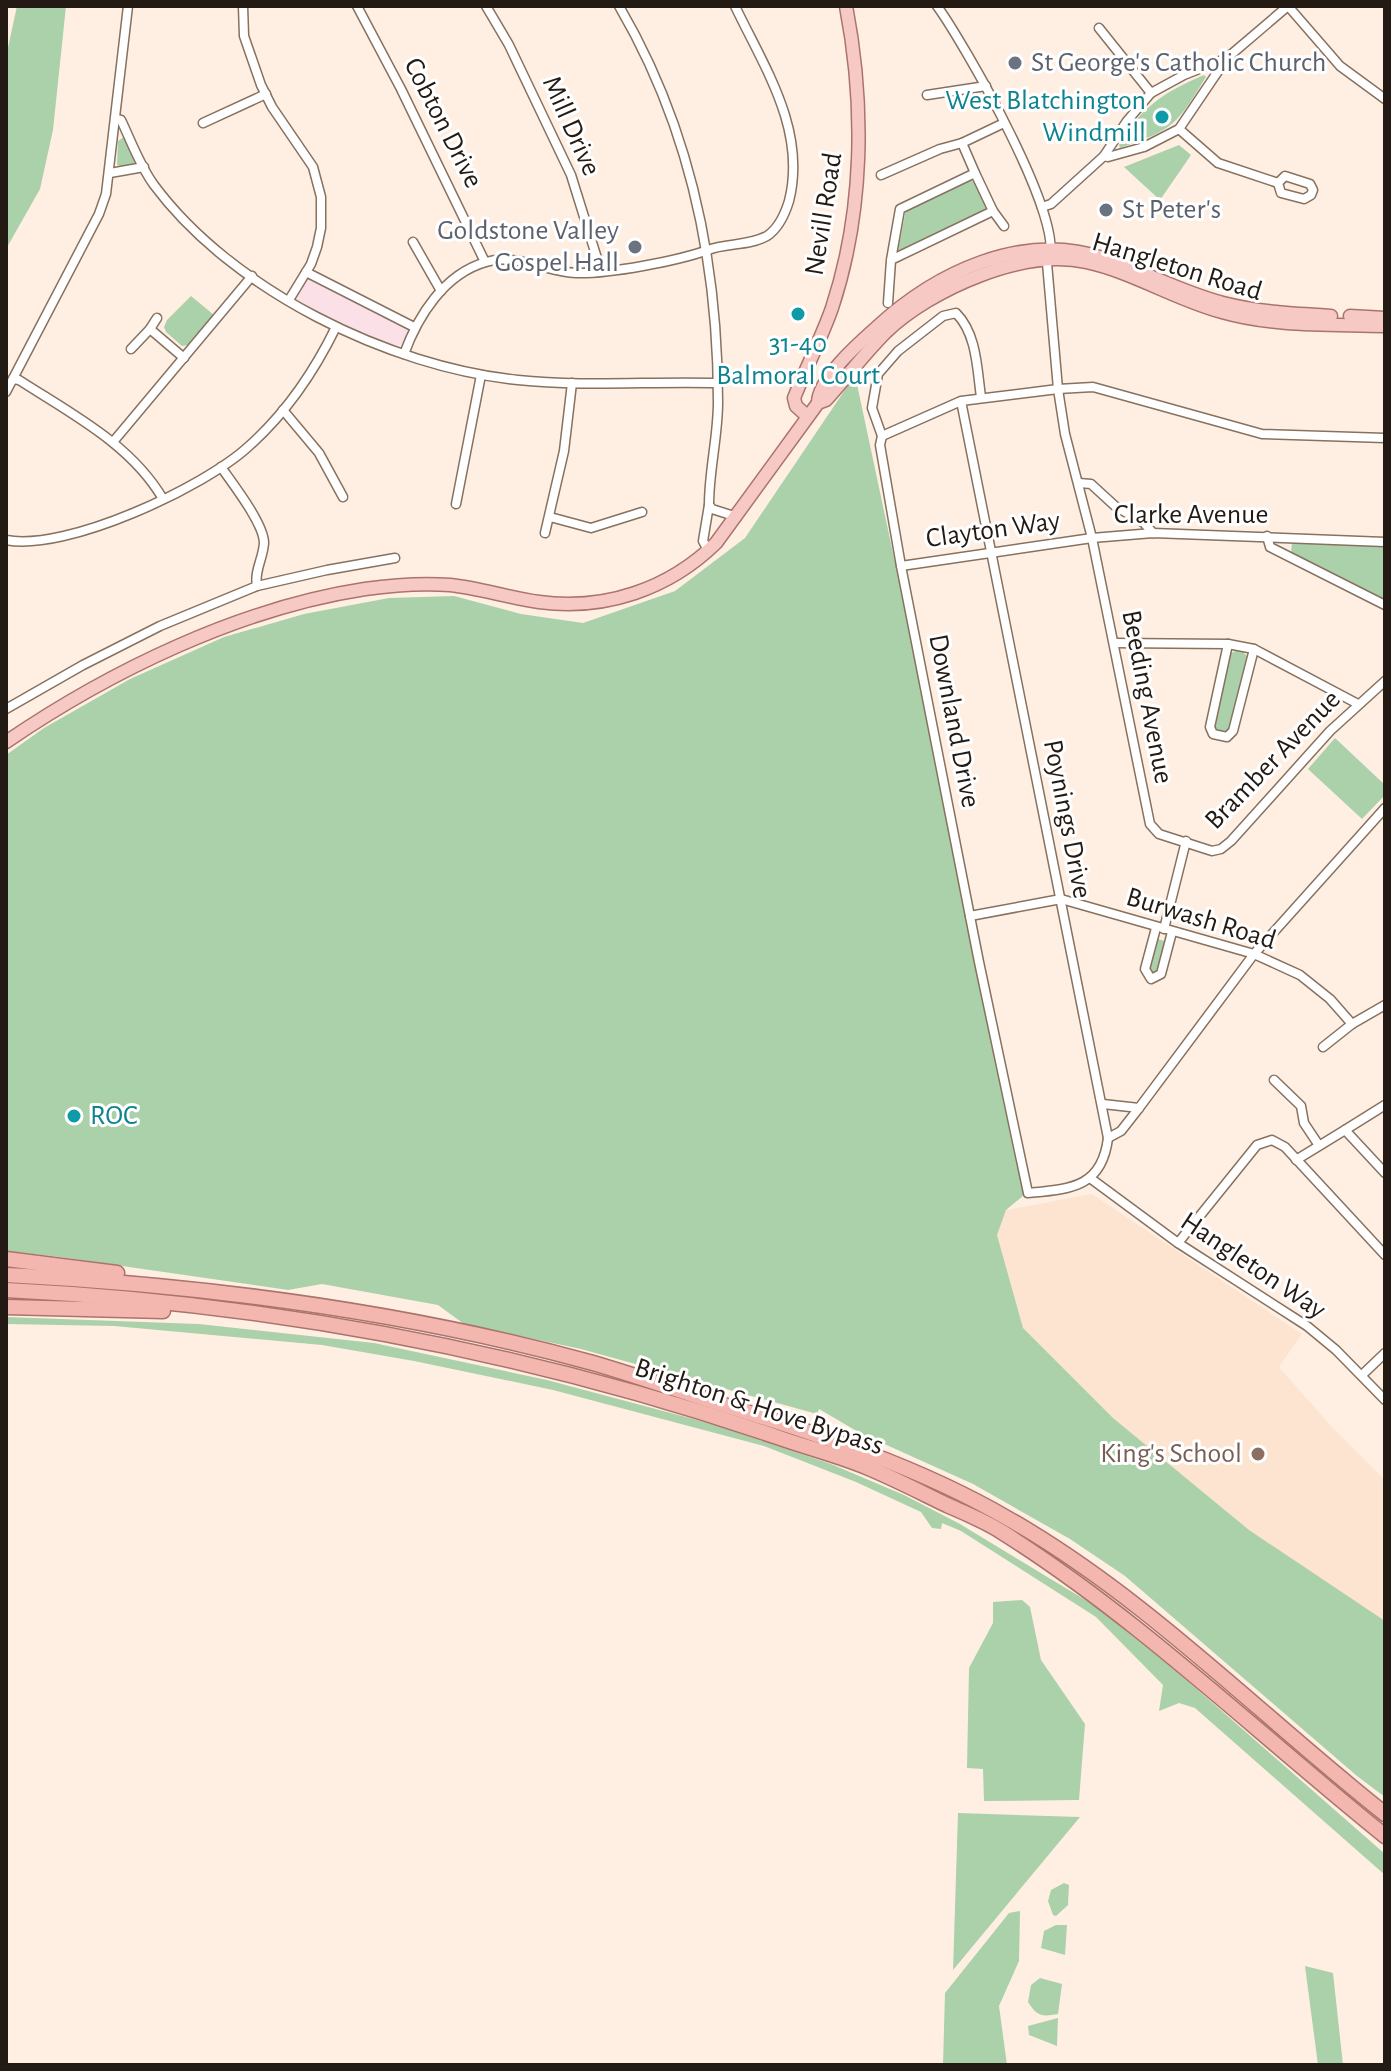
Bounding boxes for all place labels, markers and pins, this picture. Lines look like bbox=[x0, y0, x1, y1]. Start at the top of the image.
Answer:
place label: St George's Catholic Church bbox=[1031, 49, 1326, 77]
marker: St George's Catholic Church bbox=[1006, 54, 1024, 72]
place label: West Blatchington Windmill bbox=[945, 87, 1146, 147]
marker: West Blatchington Windmill bbox=[1153, 108, 1171, 126]
place label: St Peter's bbox=[1122, 196, 1221, 224]
marker: St Peter's bbox=[1097, 201, 1115, 219]
place label: Goldstone Valley Gospel Hall bbox=[437, 217, 619, 277]
marker: Goldstone Valley Gospel Hall bbox=[626, 238, 644, 256]
marker: 31-40 Balmoral Court bbox=[789, 305, 807, 323]
place label: 31-40 Balmoral Court bbox=[716, 330, 880, 390]
place label: ROC bbox=[90, 1102, 138, 1130]
marker: ROC bbox=[65, 1107, 83, 1125]
place label: King's School bbox=[1100, 1440, 1242, 1468]
marker: King's School bbox=[1249, 1445, 1267, 1463]

